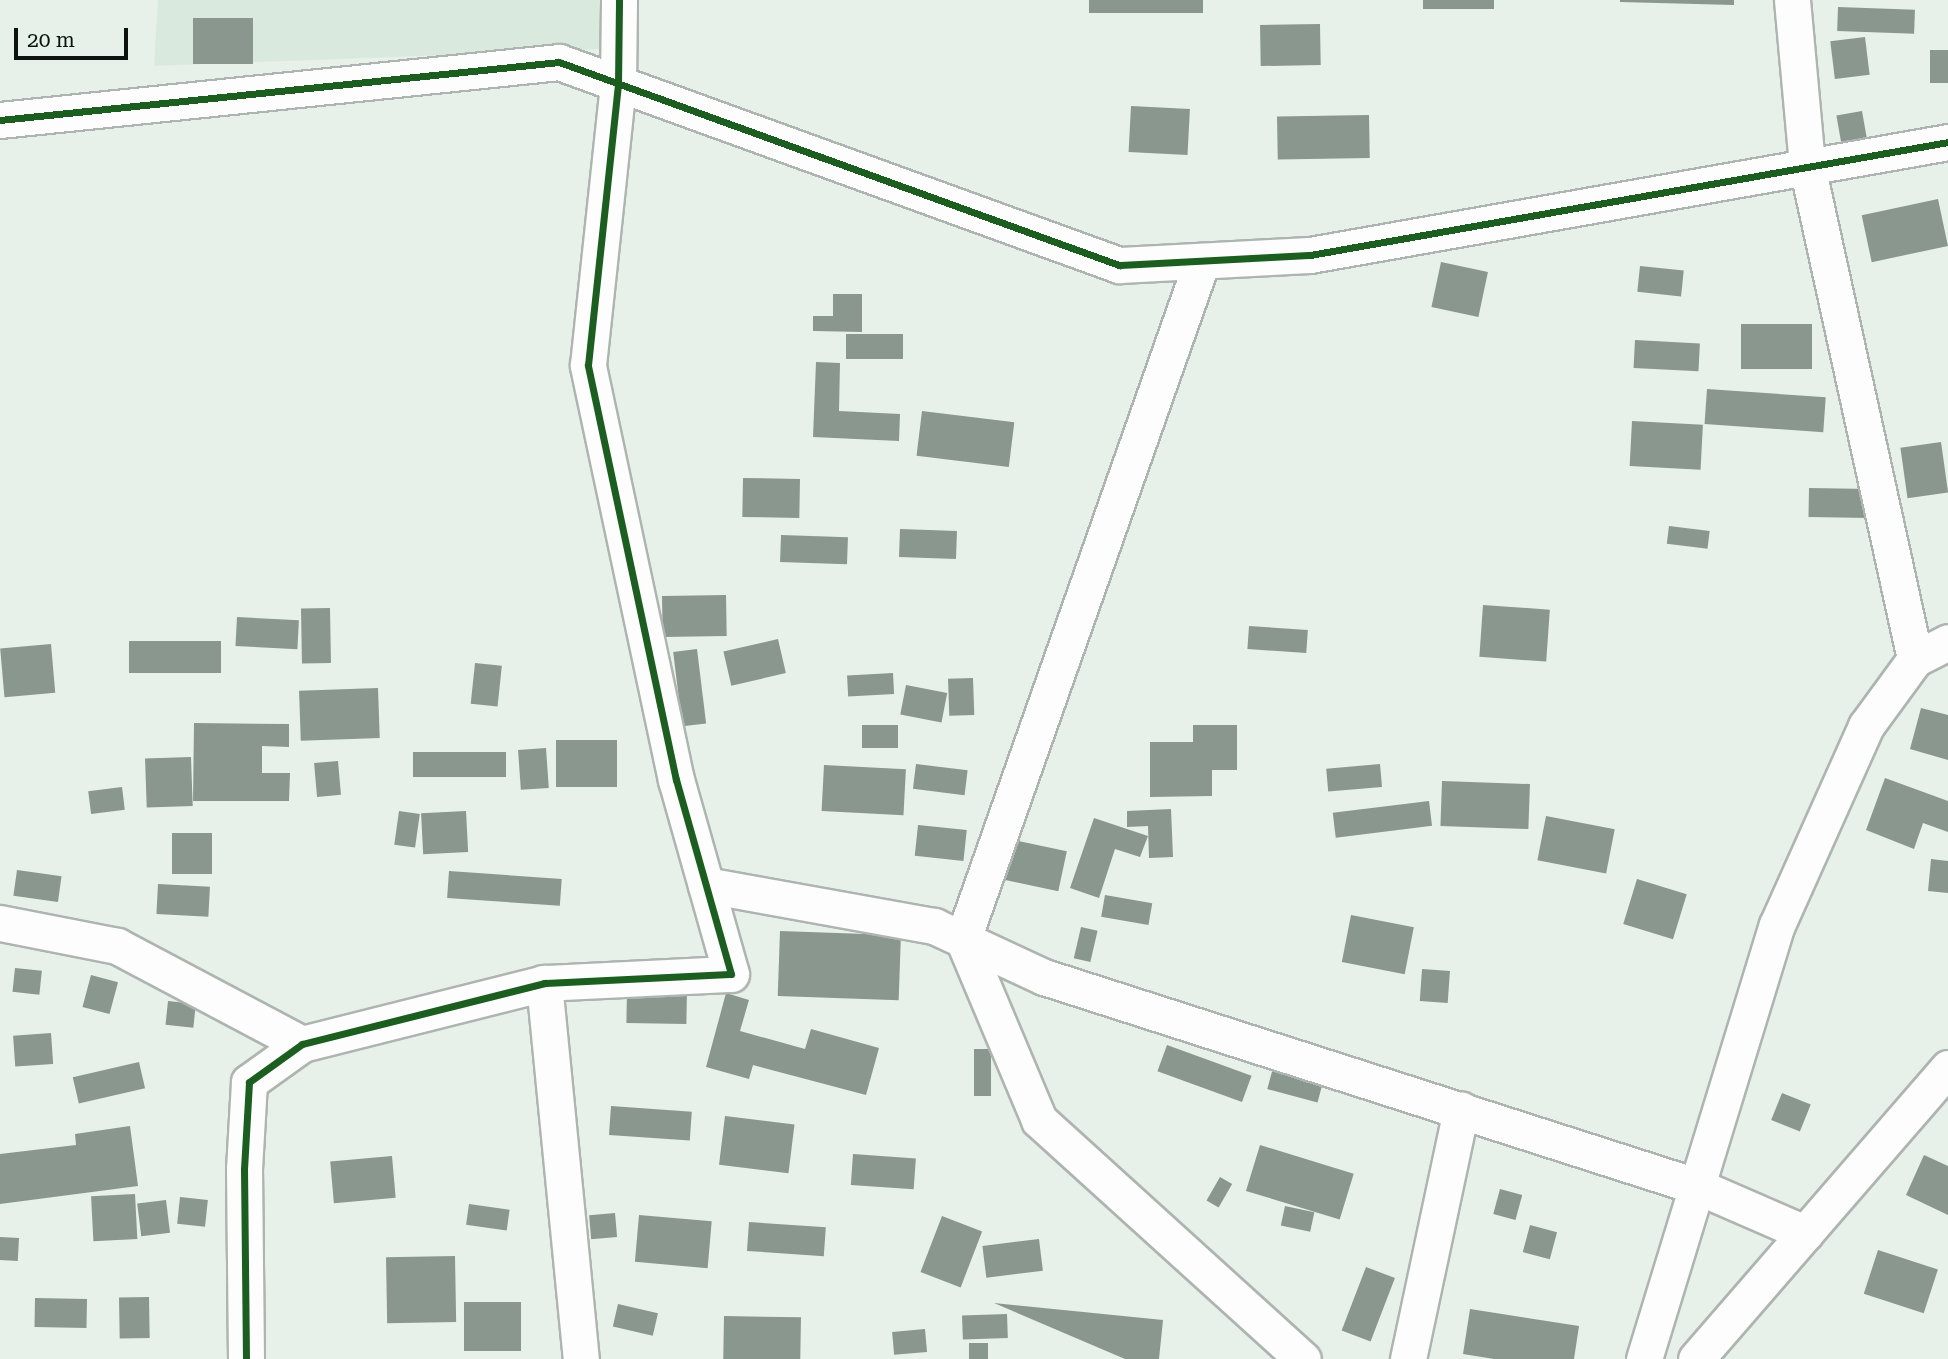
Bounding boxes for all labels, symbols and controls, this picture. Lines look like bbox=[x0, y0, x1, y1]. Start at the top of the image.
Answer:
scale bar bbox=[18, 14, 131, 58]
text: 20 m bbox=[27, 28, 75, 52]

